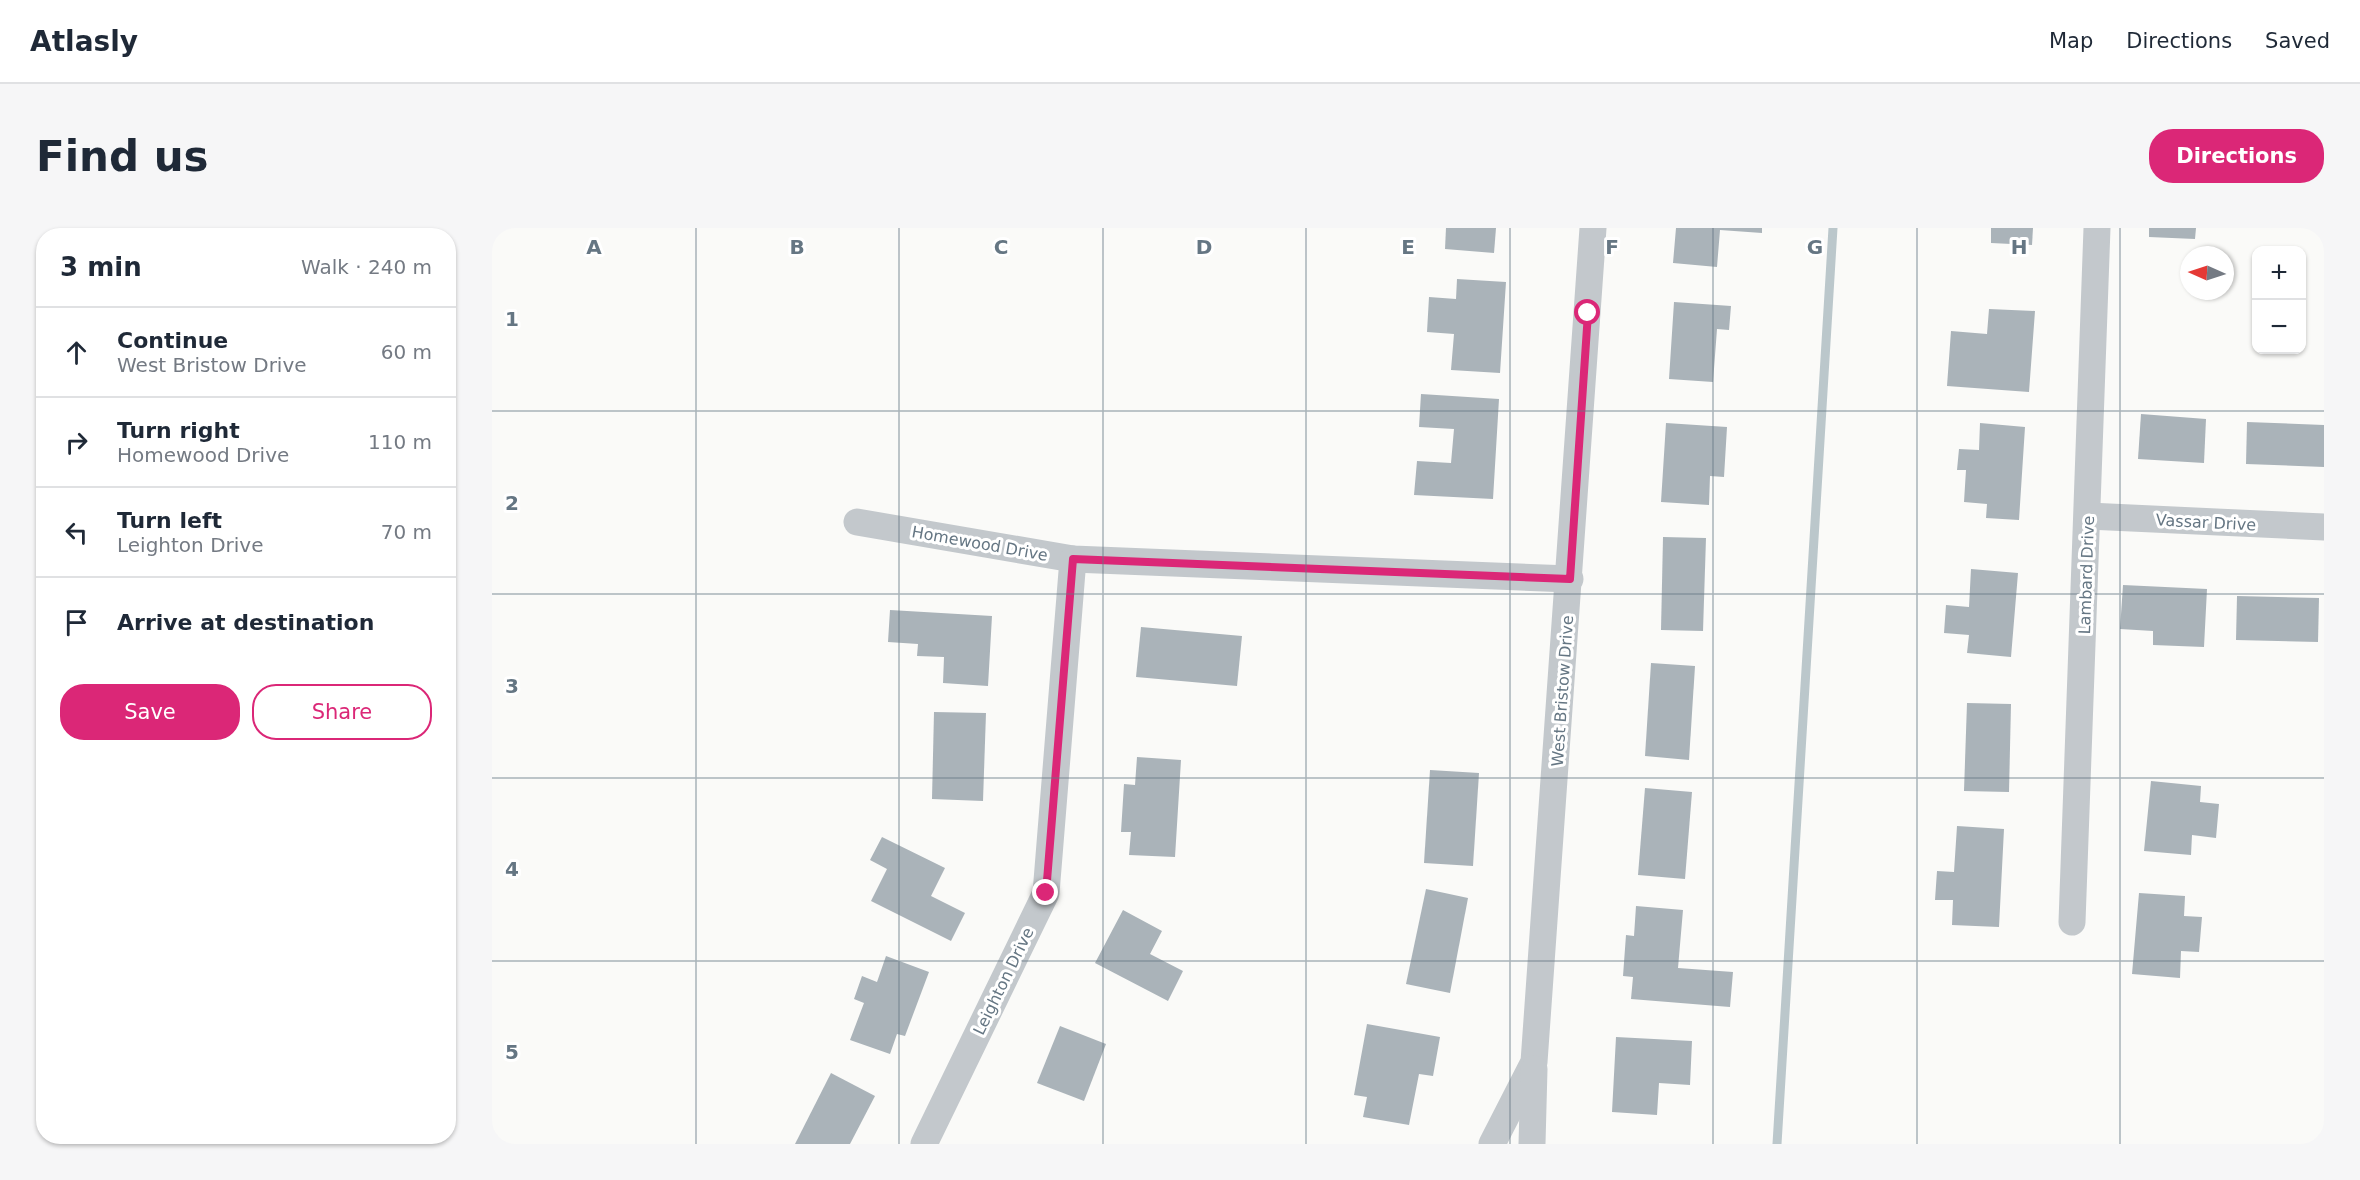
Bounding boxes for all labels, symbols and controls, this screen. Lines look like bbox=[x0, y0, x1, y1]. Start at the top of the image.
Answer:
text: Atlasly bbox=[30, 25, 138, 58]
text: Map bbox=[2049, 29, 2093, 53]
text: Directions bbox=[2126, 29, 2232, 53]
text: Saved bbox=[2265, 29, 2330, 53]
button: Directions bbox=[2149, 129, 2324, 183]
text: Find us bbox=[36, 132, 209, 181]
text: A bbox=[586, 235, 602, 259]
text: B bbox=[789, 235, 805, 259]
text: C bbox=[994, 235, 1008, 259]
text: D bbox=[1196, 235, 1212, 259]
text: E bbox=[1401, 235, 1415, 259]
text: F bbox=[1605, 235, 1619, 259]
text: G bbox=[1807, 235, 1823, 259]
text: H bbox=[2011, 235, 2027, 259]
north arrow bbox=[2180, 246, 2234, 300]
map controls bbox=[2252, 246, 2306, 354]
button: + bbox=[2252, 246, 2306, 300]
text: 3 min bbox=[60, 252, 142, 282]
text: Walk · 240 m bbox=[301, 255, 432, 279]
route start bbox=[1574, 299, 1600, 325]
button: − bbox=[2252, 300, 2306, 354]
text: 1 bbox=[505, 307, 519, 331]
text: Continue bbox=[117, 328, 228, 353]
icon: ahead bbox=[60, 336, 93, 369]
text: 60 m bbox=[381, 340, 432, 364]
text: West Bristow Drive bbox=[117, 353, 307, 377]
text: Turn right bbox=[117, 418, 240, 443]
icon: right bbox=[60, 426, 93, 459]
text: 110 m bbox=[368, 430, 432, 454]
text: Homewood Drive bbox=[117, 443, 289, 467]
text: 2 bbox=[505, 491, 519, 515]
text: Turn left bbox=[117, 508, 222, 533]
street label: Vassar Drive bbox=[2155, 510, 2257, 535]
street label: Lambard Drive bbox=[2075, 515, 2098, 635]
icon: left bbox=[60, 516, 93, 549]
text: 70 m bbox=[381, 520, 432, 544]
street label: Homewood Drive bbox=[910, 522, 1049, 565]
text: Leighton Drive bbox=[117, 533, 263, 557]
icon: arrive bbox=[60, 606, 93, 639]
text: Arrive at destination bbox=[117, 610, 374, 635]
street label: West Bristow Drive bbox=[1548, 615, 1577, 767]
text: 3 bbox=[505, 674, 519, 698]
button: Save bbox=[60, 684, 240, 740]
button: Share bbox=[252, 684, 432, 740]
text: 4 bbox=[505, 857, 519, 881]
route end bbox=[1032, 879, 1058, 905]
street label: Leighton Drive bbox=[969, 924, 1038, 1038]
text: 5 bbox=[505, 1040, 519, 1064]

